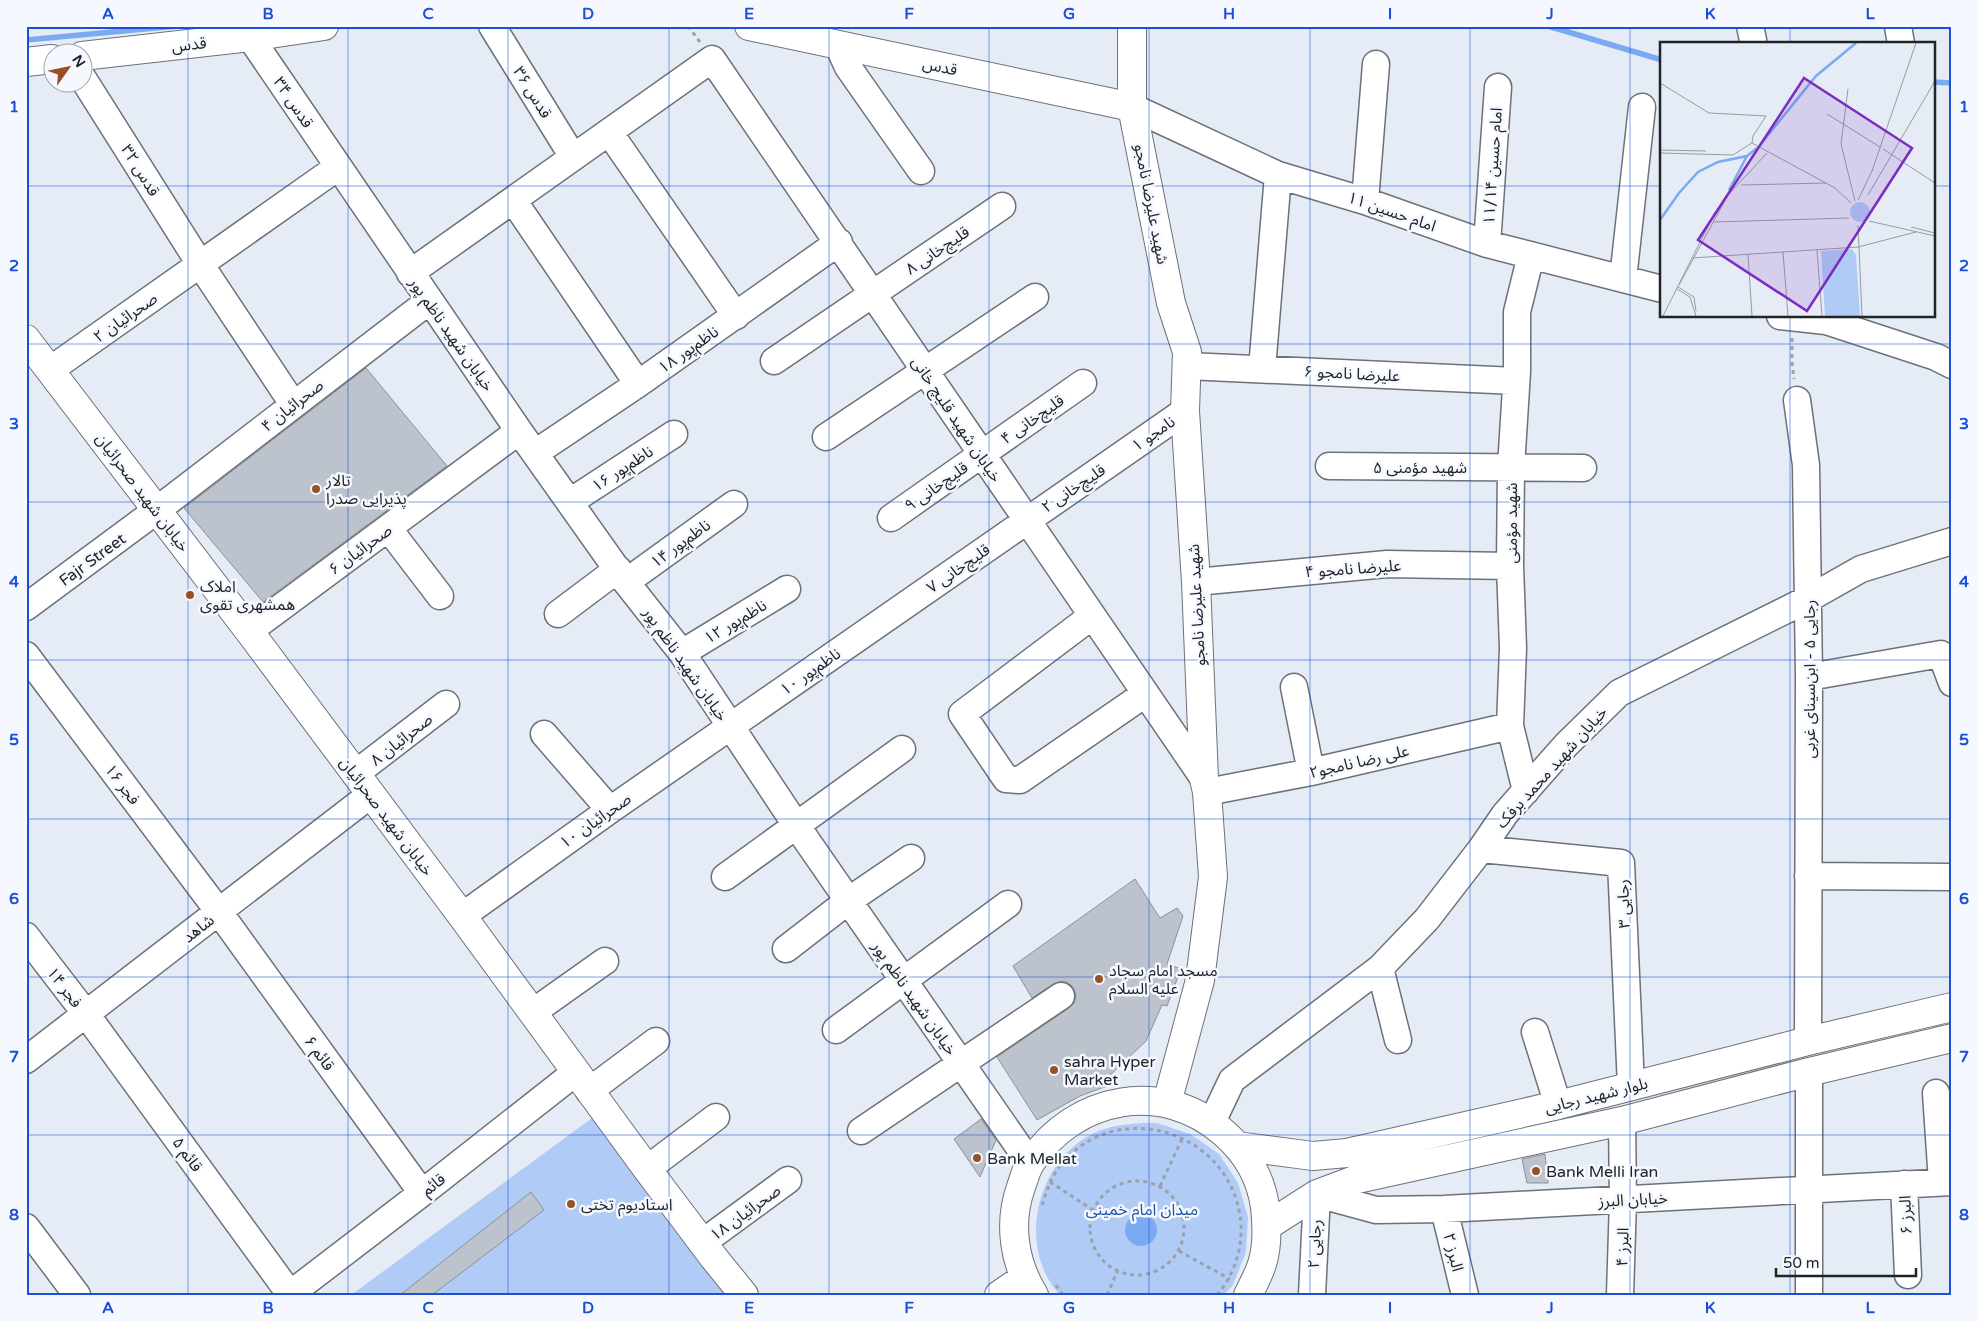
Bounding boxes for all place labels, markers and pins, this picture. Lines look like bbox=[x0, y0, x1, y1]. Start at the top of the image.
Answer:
place label: تالار پذیرایی صدرا bbox=[325, 471, 407, 509]
marker: تالار پذیرایی صدرا bbox=[310, 483, 322, 495]
place label: املاک همشهری تقوی bbox=[200, 577, 295, 615]
marker: املاک همشهری تقوی bbox=[184, 589, 196, 601]
place label: مسجد امام سجاد علیه السلام bbox=[1109, 961, 1218, 1001]
marker: مسجد امام سجاد علیه السلام bbox=[1093, 973, 1105, 985]
place label: sahra Hyper Market bbox=[1064, 1052, 1156, 1090]
marker: sahra Hyper Market bbox=[1048, 1064, 1060, 1076]
place label: Bank Mellat bbox=[987, 1149, 1077, 1169]
marker: Bank Mellat bbox=[971, 1152, 983, 1164]
place label: Bank Melli Iran bbox=[1546, 1162, 1658, 1182]
marker: Bank Melli Iran bbox=[1530, 1165, 1542, 1177]
place label: استادیوم تختی bbox=[581, 1195, 673, 1217]
marker: استادیوم تختی bbox=[565, 1198, 577, 1210]

